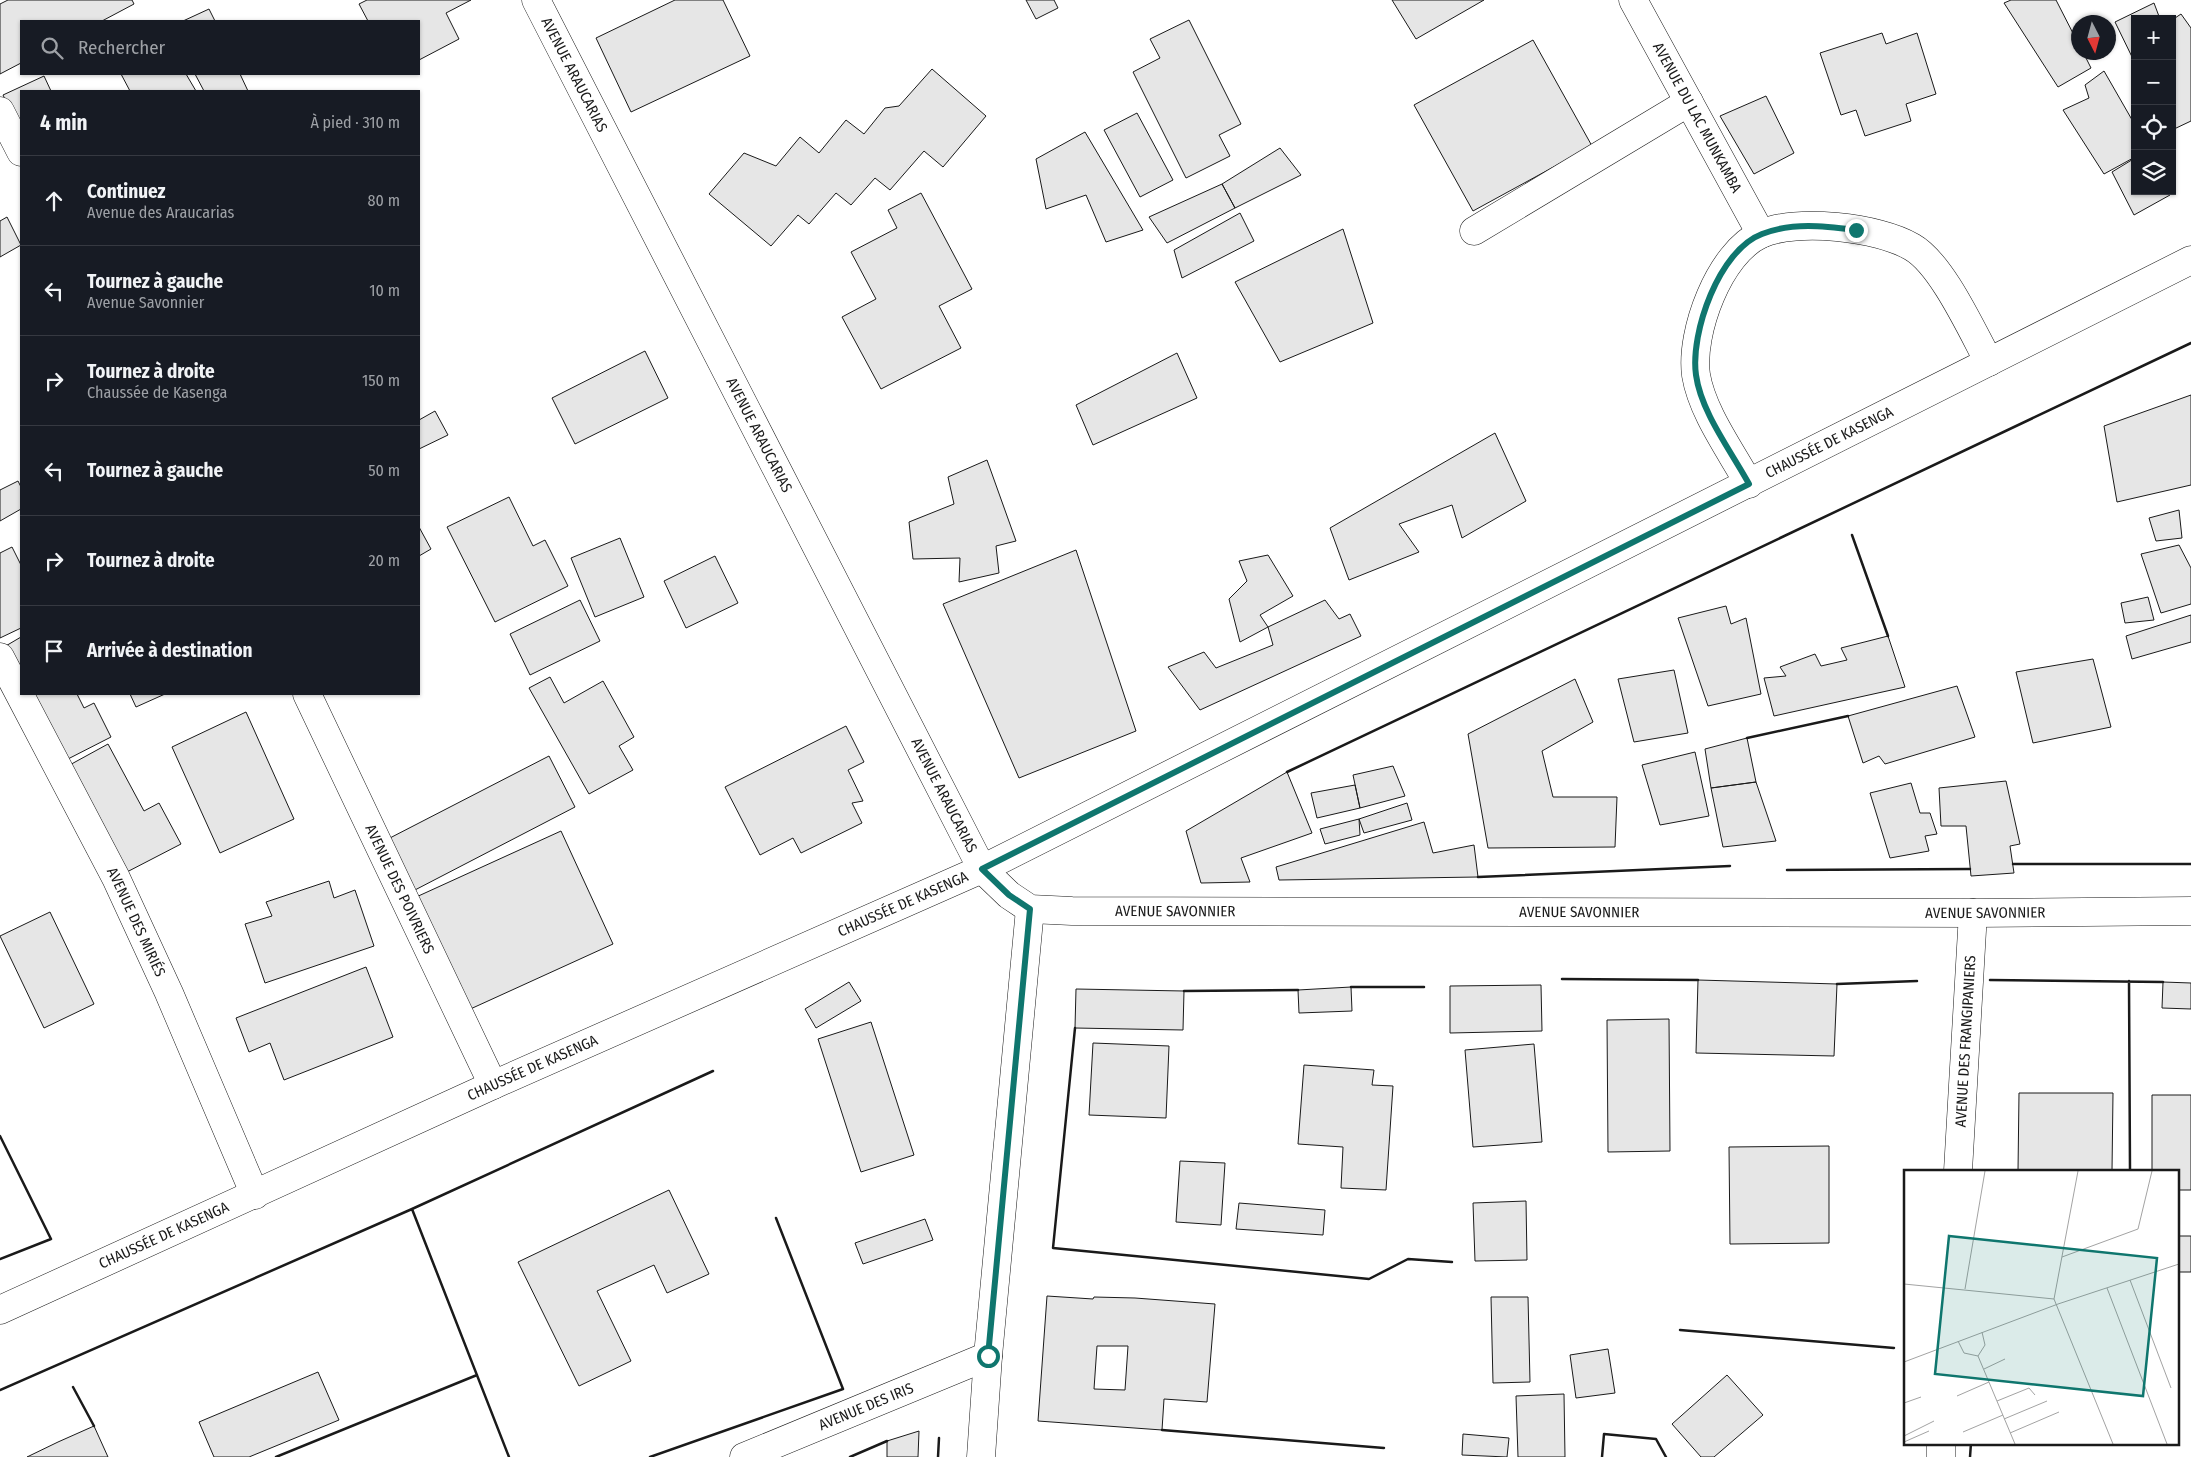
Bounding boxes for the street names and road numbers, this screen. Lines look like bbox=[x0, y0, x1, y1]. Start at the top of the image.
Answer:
street label: AVENUE ARAUCARIAS bbox=[537, 14, 611, 135]
street label: AVENUE DU LAC MUNKAMBA bbox=[1649, 39, 1746, 196]
street label: AVENUE ARAUCARIAS bbox=[722, 375, 796, 495]
street label: CHAUSSÉE DE KASENGA bbox=[1762, 403, 1896, 482]
street label: AVENUE ARAUCARIAS bbox=[907, 735, 981, 856]
street label: AVENUE DES POIVRIERS bbox=[361, 822, 438, 957]
street label: AVENUE DES MIRIÉS bbox=[103, 864, 169, 980]
street label: CHAUSSÉE DE KASENGA bbox=[835, 867, 971, 941]
street label: AVENUE SAVONNIER bbox=[1115, 902, 1235, 920]
street label: AVENUE SAVONNIER bbox=[1519, 903, 1639, 921]
street label: AVENUE SAVONNIER bbox=[1925, 903, 2045, 922]
street label: AVENUE DES FRANGIPANIERS bbox=[1952, 955, 1980, 1128]
street label: CHAUSSÉE DE KASENGA bbox=[464, 1031, 601, 1105]
street label: CHAUSSÉE DE KASENGA bbox=[96, 1198, 232, 1273]
street label: AVENUE DES IRIS bbox=[816, 1379, 916, 1434]

